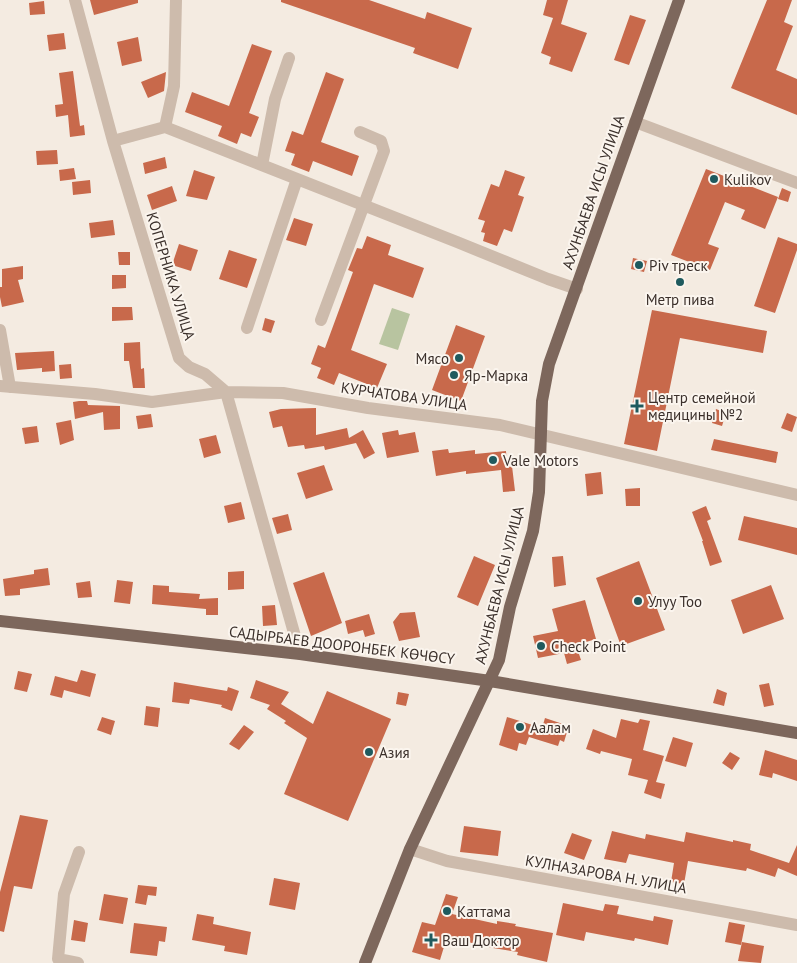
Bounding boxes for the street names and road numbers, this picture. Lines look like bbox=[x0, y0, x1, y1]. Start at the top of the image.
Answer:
street label: АХУНБАЕВА ИСЫ УЛИЦА bbox=[558, 112, 628, 272]
street label: КОПЕРНИКА УЛИЦА bbox=[142, 210, 200, 343]
street label: КУРЧАТОВА УЛИЦА bbox=[340, 378, 469, 414]
street label: АХУНБАЕВА ИСЫ УЛИЦА bbox=[470, 504, 528, 666]
street label: САДЫРБАЕВ ДООРОНБЕК КӨЧӨСҮ bbox=[228, 622, 456, 668]
street label: КУЛНАЗАРОВА Н. УЛИЦА bbox=[524, 850, 688, 898]

